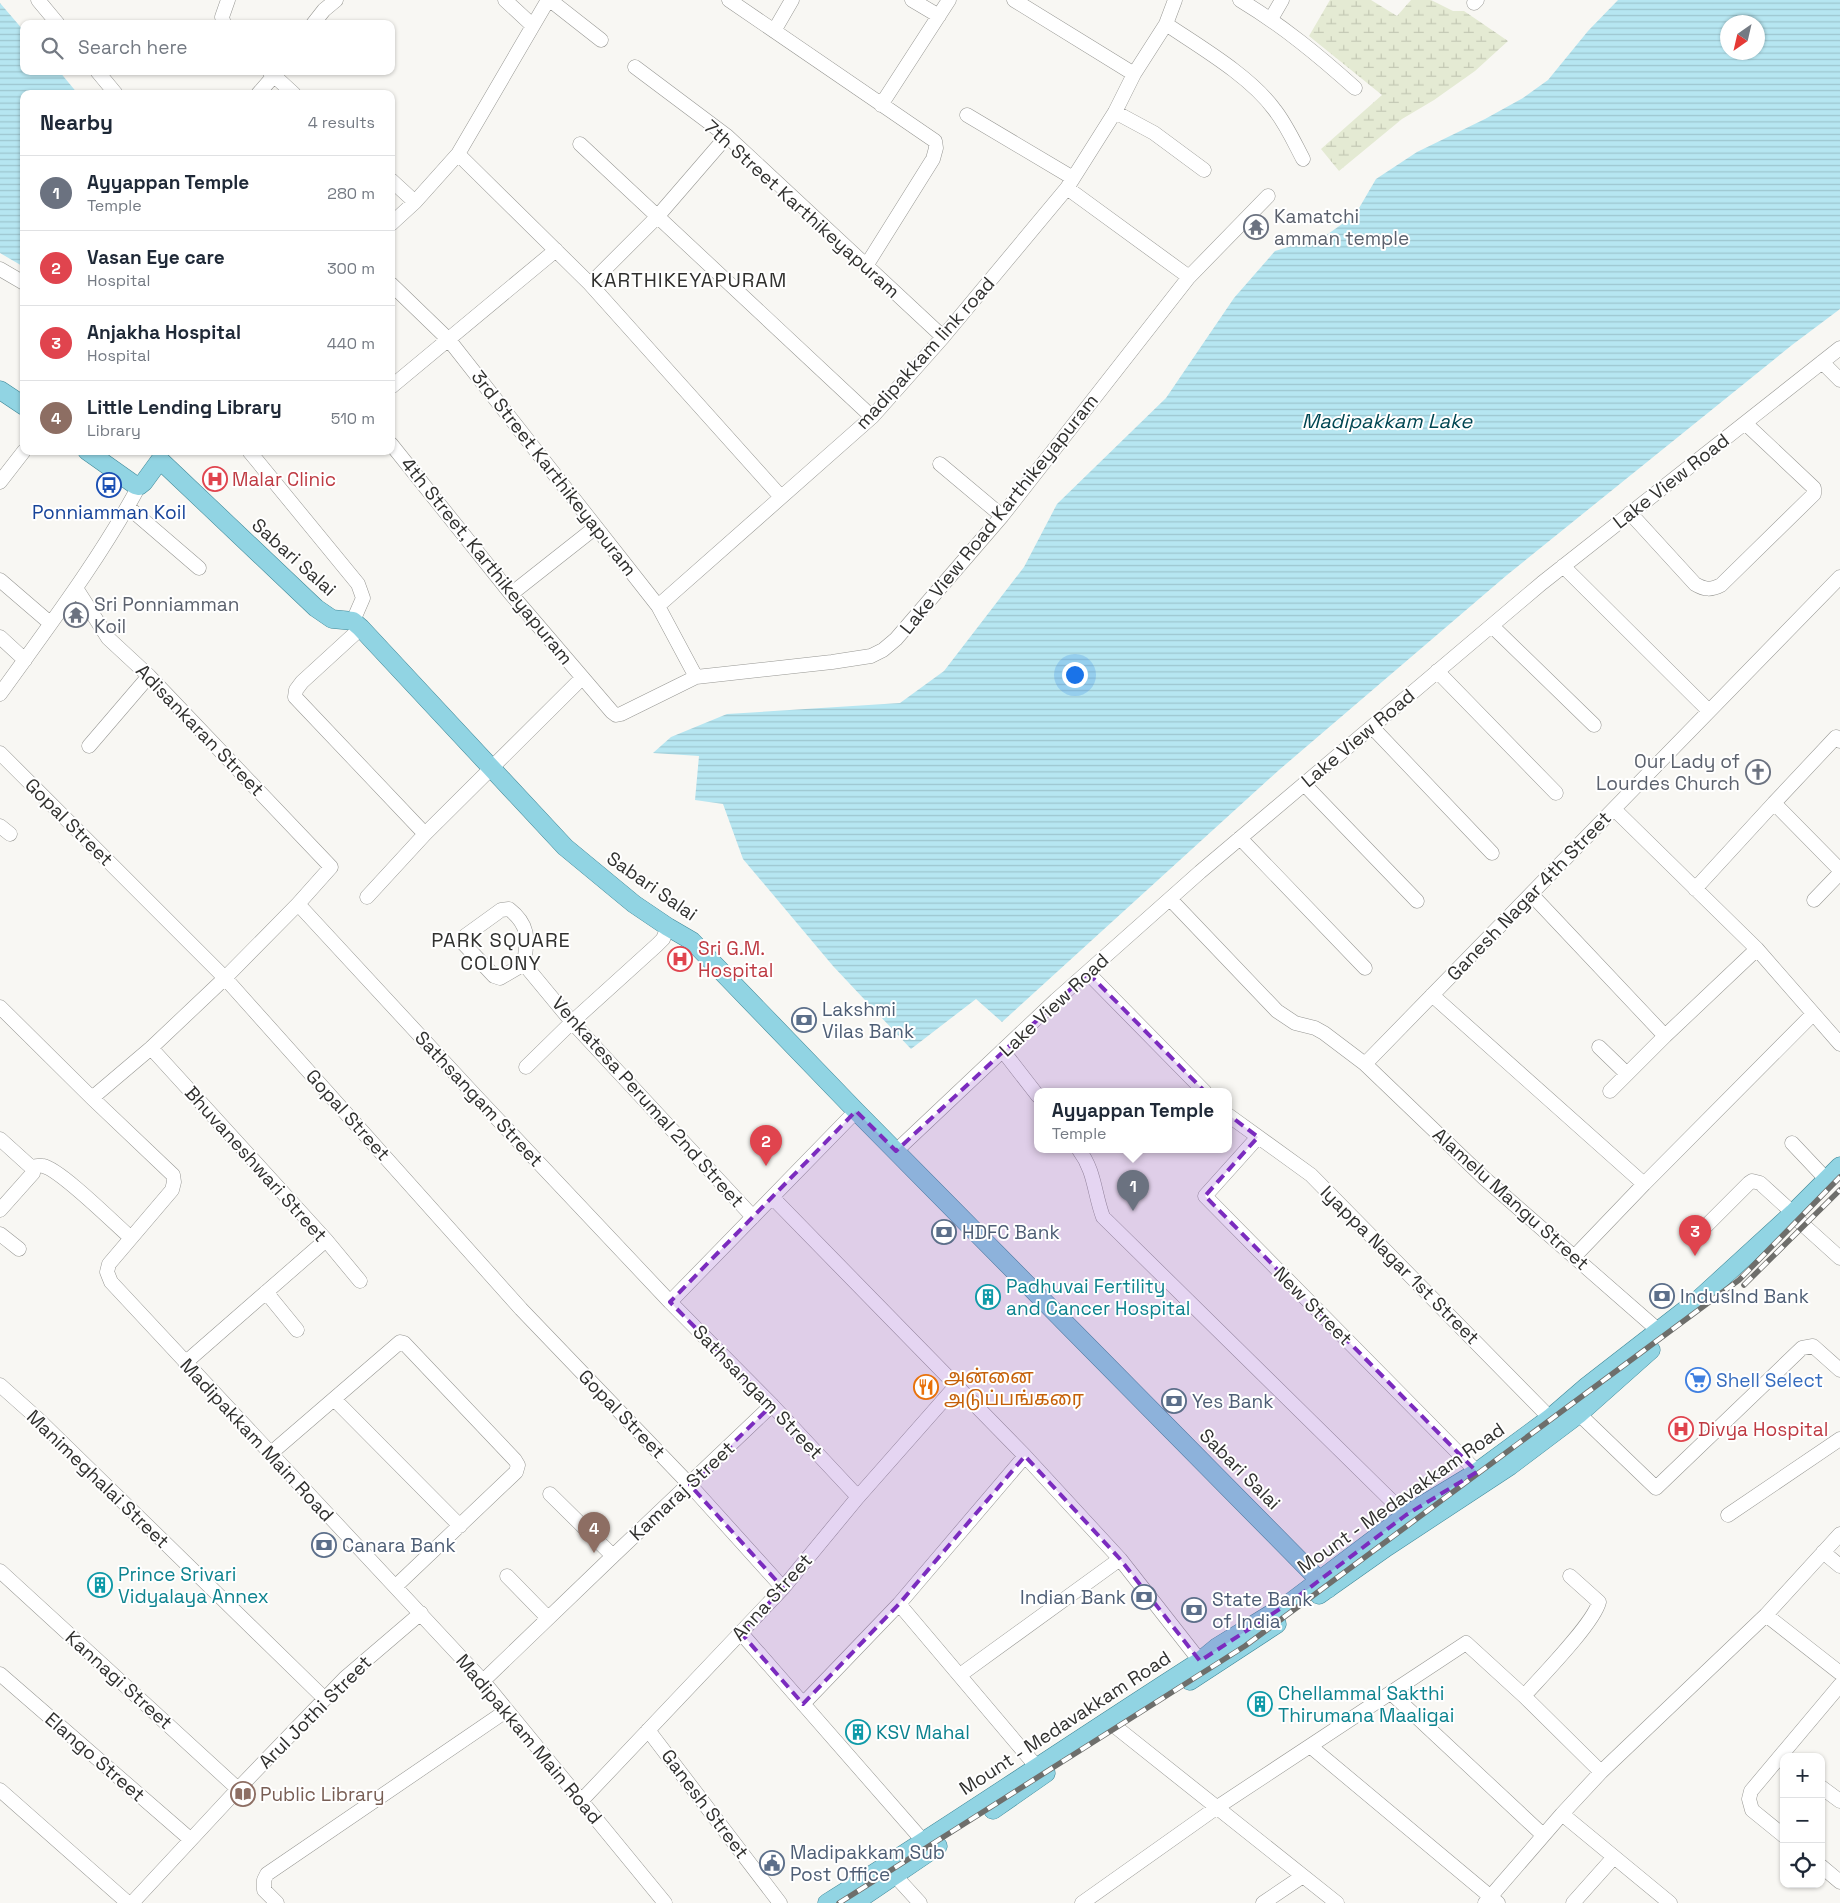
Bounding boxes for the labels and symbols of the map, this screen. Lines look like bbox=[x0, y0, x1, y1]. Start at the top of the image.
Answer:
north arrow bbox=[1720, 15, 1765, 60]
street label: 7th Street Karthikeyapuram bbox=[699, 114, 905, 304]
place label: Kamatchi amman temple bbox=[1274, 204, 1409, 251]
temple icon: Kamatchi amman temple bbox=[1243, 214, 1269, 240]
district label: KARTHIKEYAPURAM bbox=[591, 267, 787, 293]
street label: madipakkam link road bbox=[850, 271, 1000, 435]
street label: 3rd Street Karthikeyapuram bbox=[466, 365, 642, 581]
street label: Lake View Road Karthikeyapuram bbox=[894, 389, 1104, 639]
water label: Madipakkam Lake bbox=[1302, 408, 1473, 434]
street label: Lake View Road bbox=[1608, 428, 1734, 534]
street label: 4th Street, Karthikeyapuram bbox=[395, 452, 579, 670]
hospital icon: Malar Clinic bbox=[202, 466, 228, 492]
place label: Malar Clinic bbox=[232, 467, 336, 492]
bus stop icon: Ponniamman Koil bbox=[96, 472, 122, 498]
place label: Ponniamman Koil bbox=[32, 500, 186, 525]
street label: Sabari Salai bbox=[247, 513, 341, 601]
place label: Sri Ponniamman Koil bbox=[94, 592, 239, 639]
temple icon: Sri Ponniamman Koil bbox=[63, 602, 89, 628]
street label: Adisankaran Street bbox=[130, 658, 270, 802]
your location bbox=[1062, 662, 1088, 688]
street label: Lake View Road bbox=[1296, 683, 1420, 793]
place label: Our Lady of Lourdes Church bbox=[1596, 749, 1740, 796]
church icon: Our Lady of Lourdes Church bbox=[1745, 759, 1771, 785]
street label: Gopal Street bbox=[19, 772, 119, 872]
street label: Ganesh Nagar 4th Street bbox=[1441, 806, 1617, 986]
street label: Sabari Salai bbox=[602, 846, 702, 926]
district label: PARK SQUARE COLONY bbox=[431, 927, 571, 976]
place label: Sri G.M. Hospital bbox=[698, 936, 773, 983]
hospital icon: Sri G.M. Hospital bbox=[667, 946, 693, 972]
street label: Lake View Road bbox=[994, 948, 1114, 1062]
street label: Venkatesa Perumal 2nd Street bbox=[546, 991, 750, 1213]
place label: Lakshmi Vilas Bank bbox=[822, 997, 914, 1044]
bank icon: Lakshmi Vilas Bank bbox=[791, 1007, 817, 1033]
street label: Sathsangam Street bbox=[409, 1026, 549, 1172]
street label: Gopal Street bbox=[300, 1064, 396, 1166]
street label: Bhuvaneshwari Street bbox=[179, 1081, 333, 1247]
street label: Alamelu Mangu Street bbox=[1428, 1122, 1594, 1276]
pin: 2 bbox=[750, 1125, 782, 1166]
pin: 1 bbox=[1117, 1170, 1149, 1211]
street label: Iyappa Nagar 1st Street bbox=[1315, 1180, 1485, 1350]
pin: 3 bbox=[1679, 1215, 1711, 1256]
bank icon: HDFC Bank bbox=[931, 1219, 957, 1245]
place label: HDFC Bank bbox=[962, 1220, 1060, 1245]
street label: New Street bbox=[1268, 1261, 1358, 1351]
place label: Padhuvai Fertility and Cancer Hospital bbox=[1006, 1274, 1191, 1321]
bank icon: IndusInd Bank bbox=[1649, 1283, 1675, 1309]
building icon: Padhuvai Fertility and Cancer Hospital bbox=[975, 1284, 1001, 1310]
place label: IndusInd Bank bbox=[1680, 1284, 1809, 1309]
street label: Sathsangam Street bbox=[687, 1320, 829, 1464]
street label: Madipakkam Main Road bbox=[175, 1353, 339, 1527]
street label: Gopal Street bbox=[573, 1364, 671, 1464]
place label: அன்னை அடுப்பங்கரை bbox=[944, 1364, 1084, 1411]
supermarket icon: Shell Select bbox=[1685, 1367, 1711, 1393]
place label: Shell Select bbox=[1716, 1368, 1823, 1393]
restaurant icon: அன்னை அடுப்பங்கரை bbox=[913, 1374, 939, 1400]
bank icon: Yes Bank bbox=[1161, 1388, 1187, 1414]
place label: Yes Bank bbox=[1192, 1389, 1273, 1414]
street label: Manimeghalai Street bbox=[21, 1404, 175, 1554]
hospital icon: Divya Hospital bbox=[1668, 1416, 1694, 1442]
street label: Mount - Medavakkam Road bbox=[1292, 1417, 1510, 1579]
place label: Divya Hospital bbox=[1698, 1417, 1828, 1442]
street label: Sabari Salai bbox=[1194, 1423, 1286, 1515]
street label: Kamaraj Street bbox=[624, 1436, 740, 1546]
pin: 4 bbox=[578, 1512, 610, 1553]
bank icon: Canara Bank bbox=[311, 1532, 337, 1558]
place label: Canara Bank bbox=[342, 1533, 456, 1558]
street label: Anna Street bbox=[726, 1548, 818, 1646]
place label: Prince Srivari Vidyalaya Annex bbox=[118, 1562, 269, 1609]
building icon: Prince Srivari Vidyalaya Annex bbox=[87, 1572, 113, 1598]
bank icon: Indian Bank bbox=[1131, 1584, 1157, 1610]
place label: Indian Bank bbox=[1020, 1585, 1126, 1610]
place label: State Bank of India bbox=[1212, 1587, 1313, 1634]
bank icon: State Bank of India bbox=[1181, 1597, 1207, 1623]
street label: Kannagi Street bbox=[60, 1625, 178, 1735]
street label: Mount - Medavakkam Road bbox=[954, 1645, 1176, 1801]
street label: Madipakkam Main Road bbox=[450, 1649, 608, 1829]
street label: Arul Jothi Street bbox=[253, 1650, 377, 1774]
place label: Chellammal Sakthi Thirumana Maaligai bbox=[1278, 1681, 1454, 1728]
building icon: Chellammal Sakthi Thirumana Maaligai bbox=[1247, 1691, 1273, 1717]
street label: Elango Street bbox=[40, 1707, 150, 1807]
building icon: KSV Mahal bbox=[845, 1719, 871, 1745]
place label: KSV Mahal bbox=[876, 1720, 970, 1745]
street label: Ganesh Street bbox=[656, 1744, 754, 1864]
library icon: Public Library bbox=[230, 1781, 256, 1807]
place label: Public Library bbox=[260, 1782, 385, 1807]
place label: Madipakkam Sub Post Office bbox=[790, 1840, 945, 1887]
public building icon: Madipakkam Sub Post Office bbox=[759, 1850, 785, 1876]

